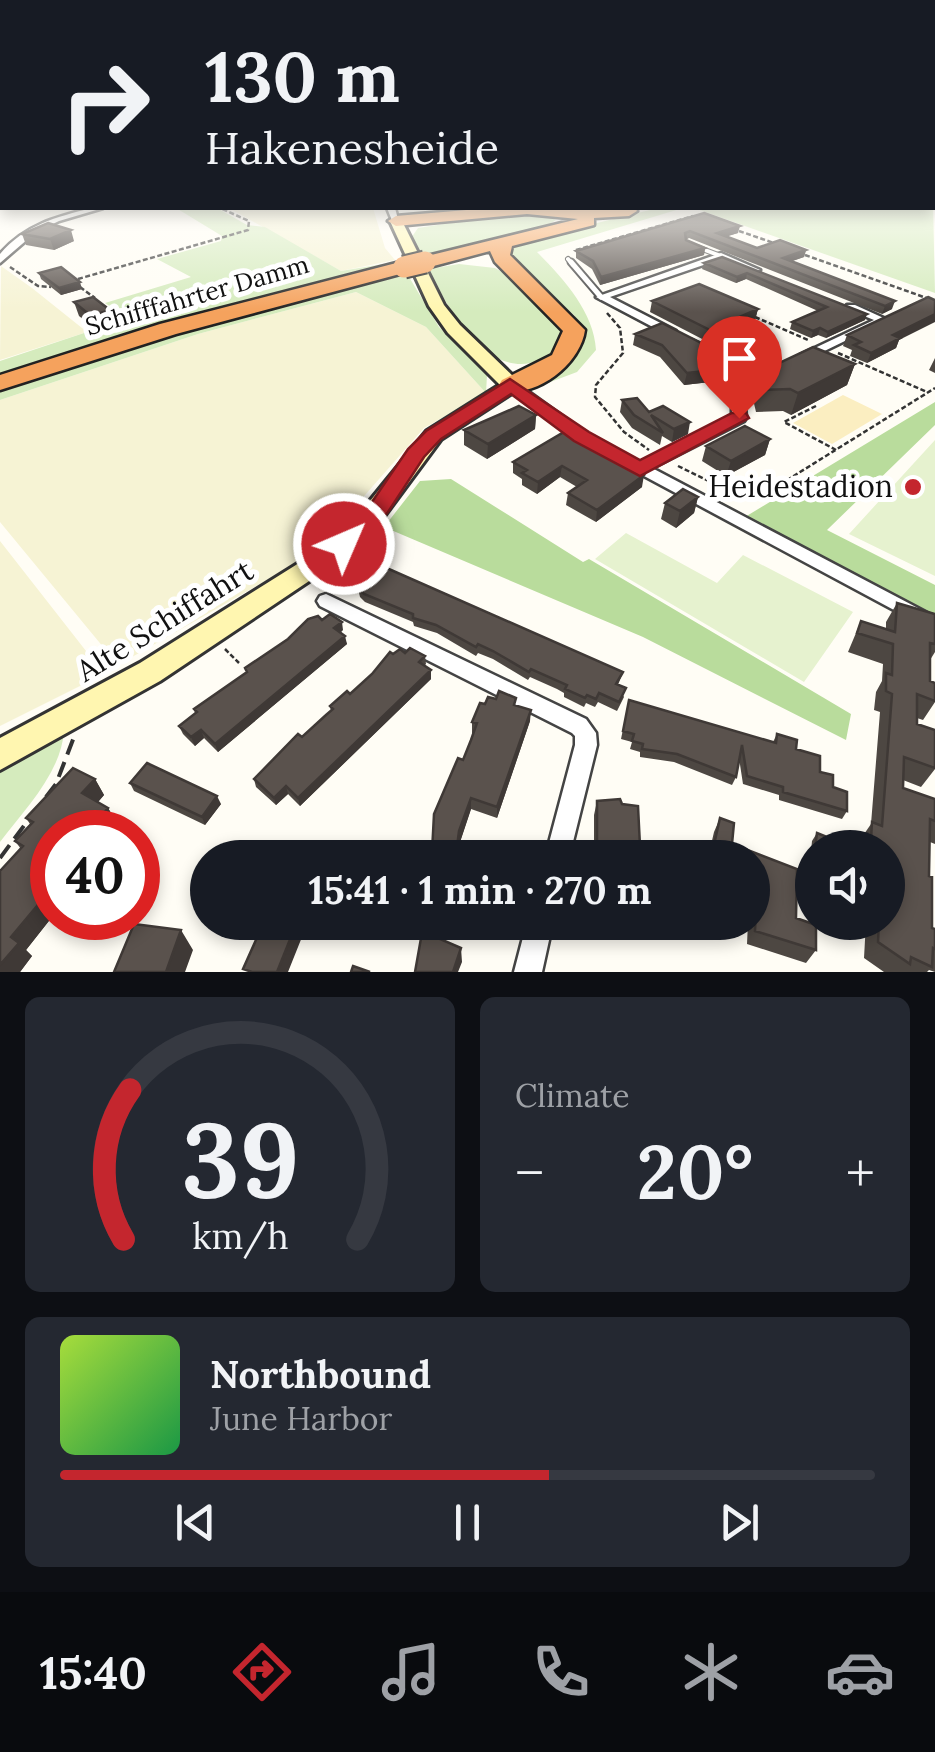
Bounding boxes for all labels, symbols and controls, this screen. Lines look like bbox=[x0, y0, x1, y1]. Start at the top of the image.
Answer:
text: 130 m bbox=[205, 32, 400, 121]
icon: right bbox=[40, 40, 170, 170]
text: Hakenesheide bbox=[205, 119, 499, 176]
street label: Schifffahrter Damm bbox=[82, 248, 312, 342]
pin bbox=[697, 316, 782, 419]
icon: arrive bbox=[712, 331, 767, 386]
place label: Heidestadion bbox=[708, 467, 893, 505]
marker: Heidestadion bbox=[902, 476, 924, 498]
position arrow bbox=[292, 492, 396, 596]
street label: Alte Schiffahrt bbox=[68, 551, 260, 690]
speed limit sign: 40 bbox=[30, 810, 160, 940]
map controls bbox=[795, 830, 905, 940]
button: sound bbox=[795, 830, 905, 940]
text: 15:41 · 1 min · 270 m bbox=[308, 866, 652, 914]
text: Climate bbox=[515, 1075, 630, 1116]
text: 39 bbox=[181, 1092, 299, 1225]
text: 20° bbox=[637, 1124, 753, 1220]
text: − bbox=[515, 1138, 544, 1208]
text: + bbox=[846, 1138, 875, 1208]
text: km/h bbox=[192, 1213, 288, 1259]
text: Northbound bbox=[210, 1350, 431, 1398]
text: June Harbor bbox=[210, 1398, 392, 1439]
icon: previous bbox=[168, 1495, 223, 1550]
icon: pause bbox=[440, 1495, 495, 1550]
icon: next bbox=[712, 1495, 767, 1550]
icon: directions bbox=[227, 1637, 297, 1707]
icon: music bbox=[376, 1637, 446, 1707]
icon: phone bbox=[526, 1637, 596, 1707]
icon: climate bbox=[676, 1637, 746, 1707]
icon: car bbox=[825, 1637, 895, 1707]
text: 15:40 bbox=[40, 1644, 147, 1701]

